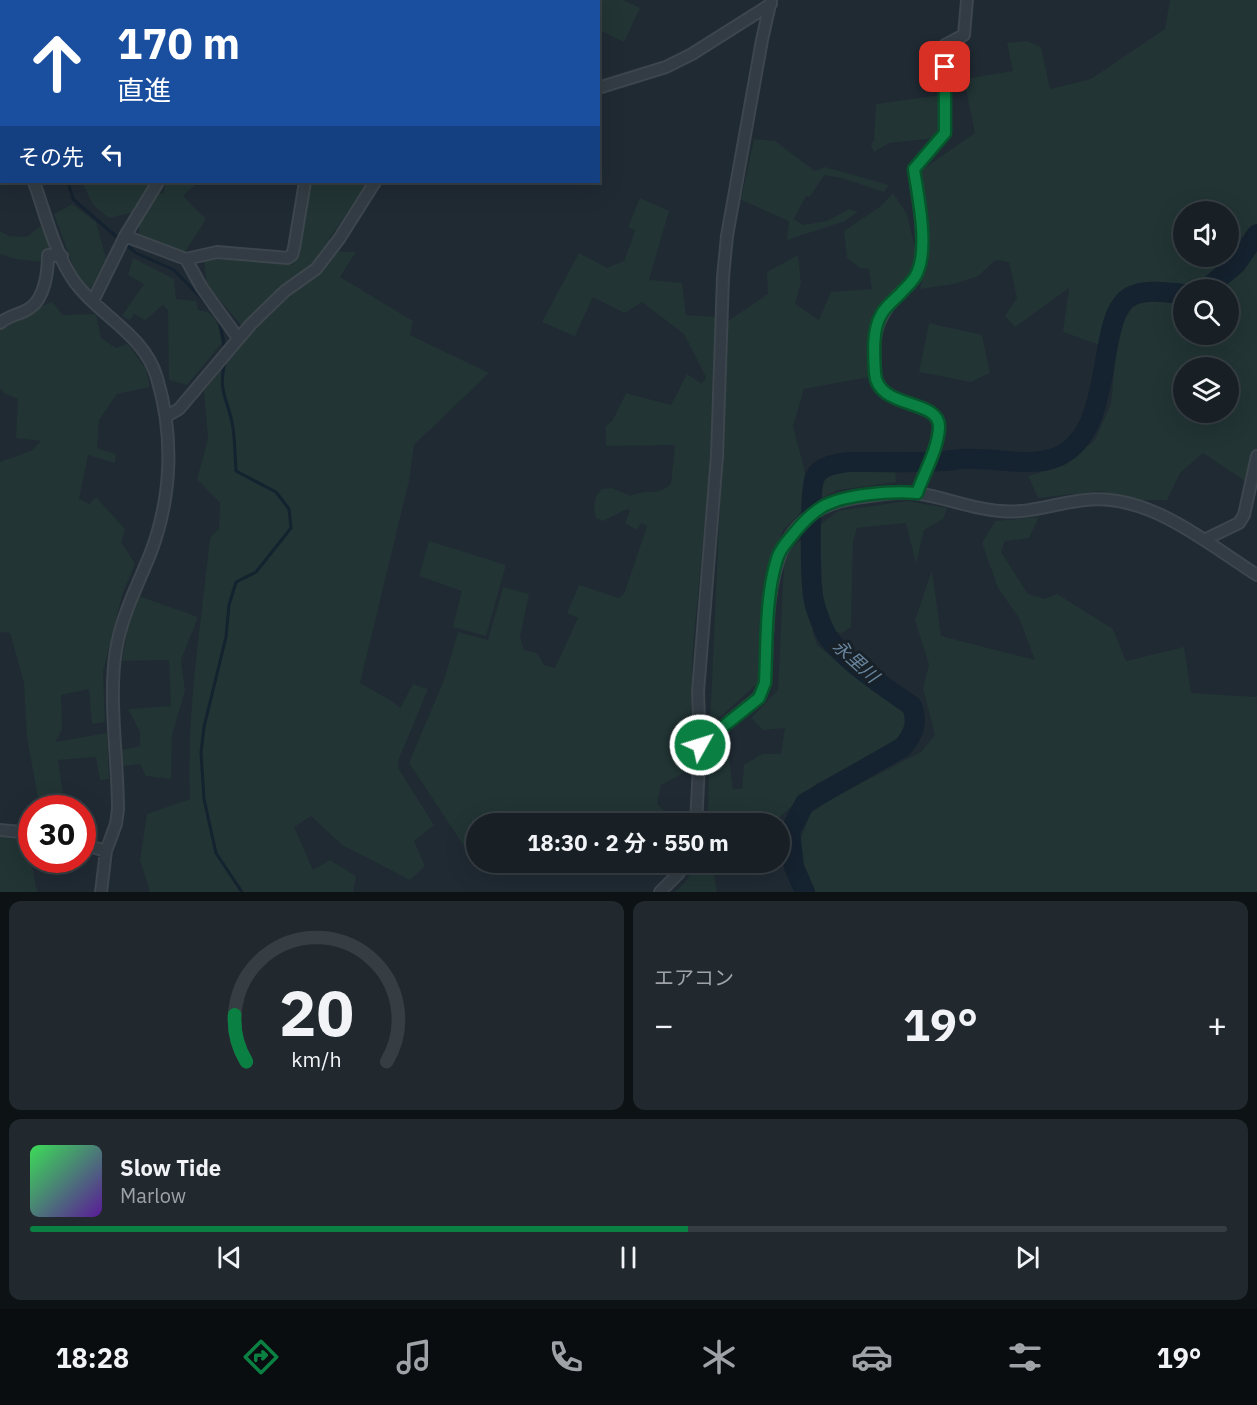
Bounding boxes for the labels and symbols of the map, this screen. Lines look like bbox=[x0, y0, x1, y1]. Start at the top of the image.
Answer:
pin bbox=[919, 41, 970, 92]
water label: 永里川 bbox=[828, 634, 885, 689]
position arrow bbox=[668, 713, 732, 777]
speed limit sign: 30 bbox=[18, 795, 96, 873]

